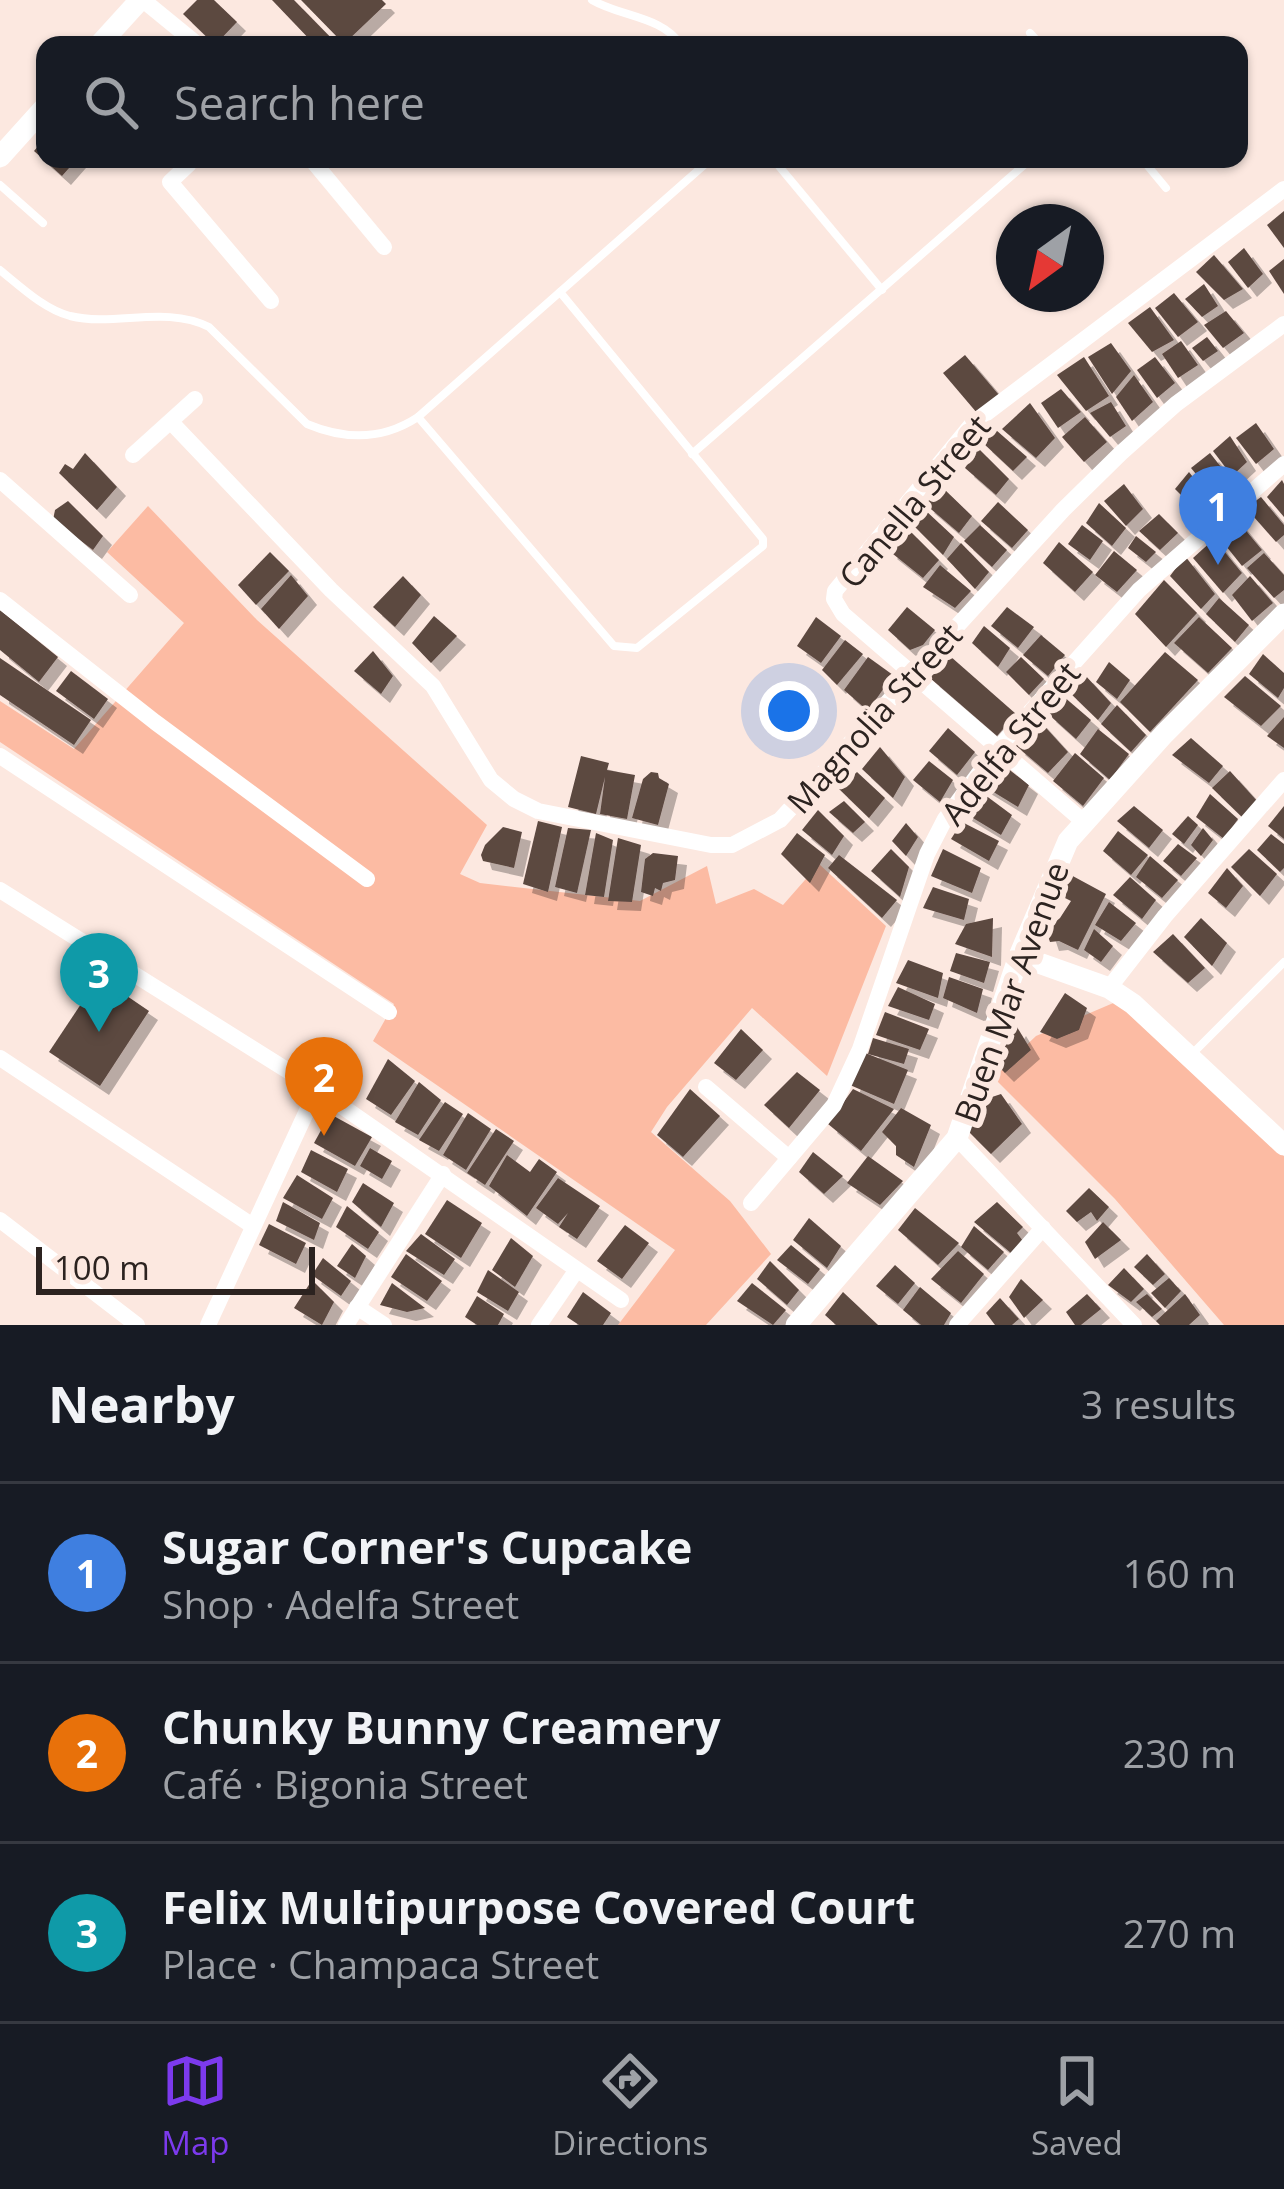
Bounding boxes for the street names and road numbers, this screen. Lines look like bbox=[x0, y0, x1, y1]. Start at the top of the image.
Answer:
street label: Canella Street bbox=[828, 405, 1000, 597]
street label: Magnolia Street bbox=[776, 613, 972, 823]
street label: Adelfa Street bbox=[930, 652, 1090, 834]
street label: Buen Mar Avenue bbox=[943, 856, 1079, 1128]

